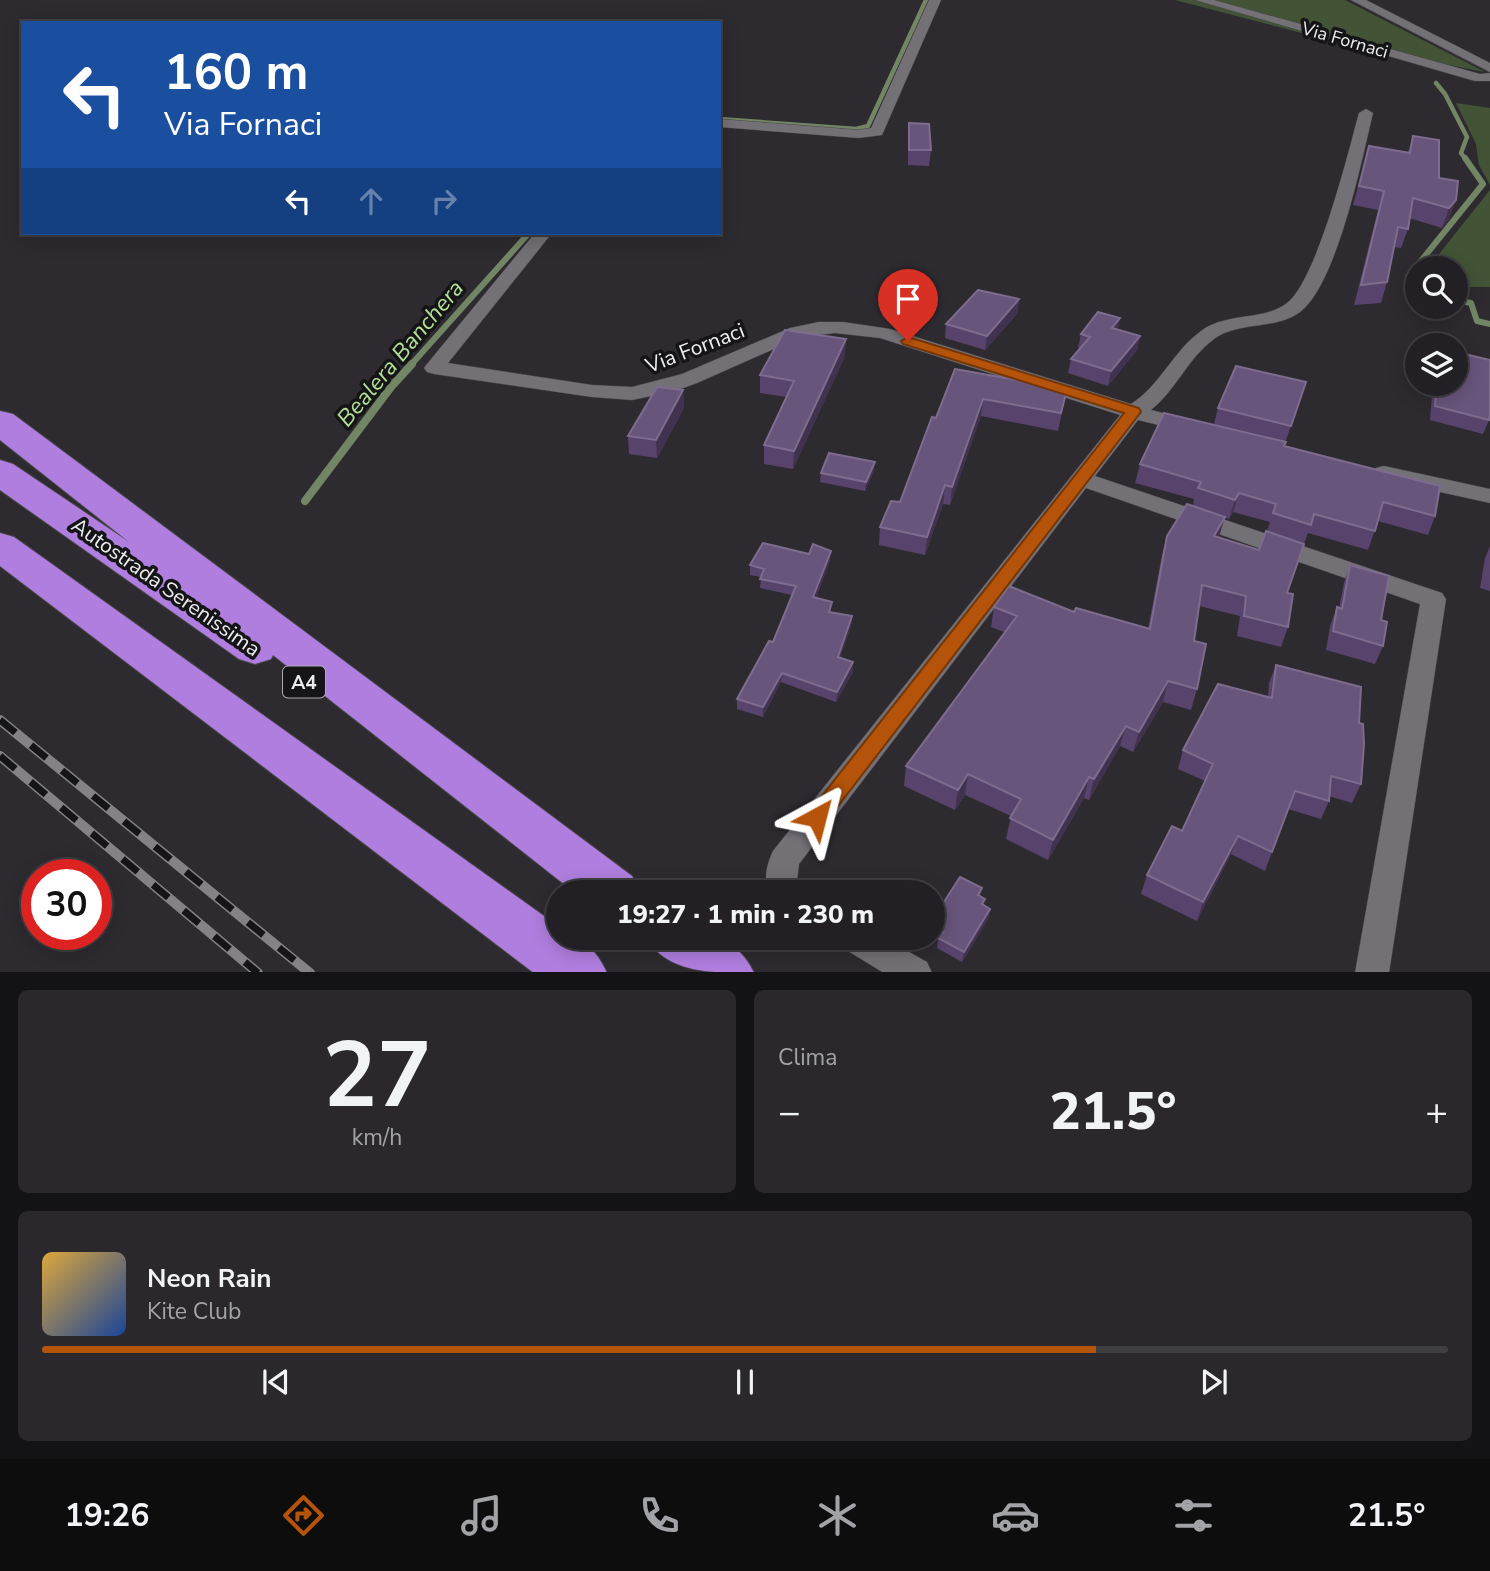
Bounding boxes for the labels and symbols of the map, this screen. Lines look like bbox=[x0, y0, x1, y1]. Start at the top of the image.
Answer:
street label: Via Fornaci bbox=[1298, 16, 1391, 64]
pin bbox=[878, 269, 938, 341]
water label: Bealera Banchera bbox=[330, 274, 471, 433]
street label: Via Fornaci bbox=[641, 316, 748, 380]
street label: Autostrada Serenissima bbox=[66, 511, 266, 663]
road number: A4 bbox=[283, 666, 325, 698]
position arrow bbox=[780, 780, 854, 854]
speed limit sign: 30 bbox=[21, 859, 112, 950]

